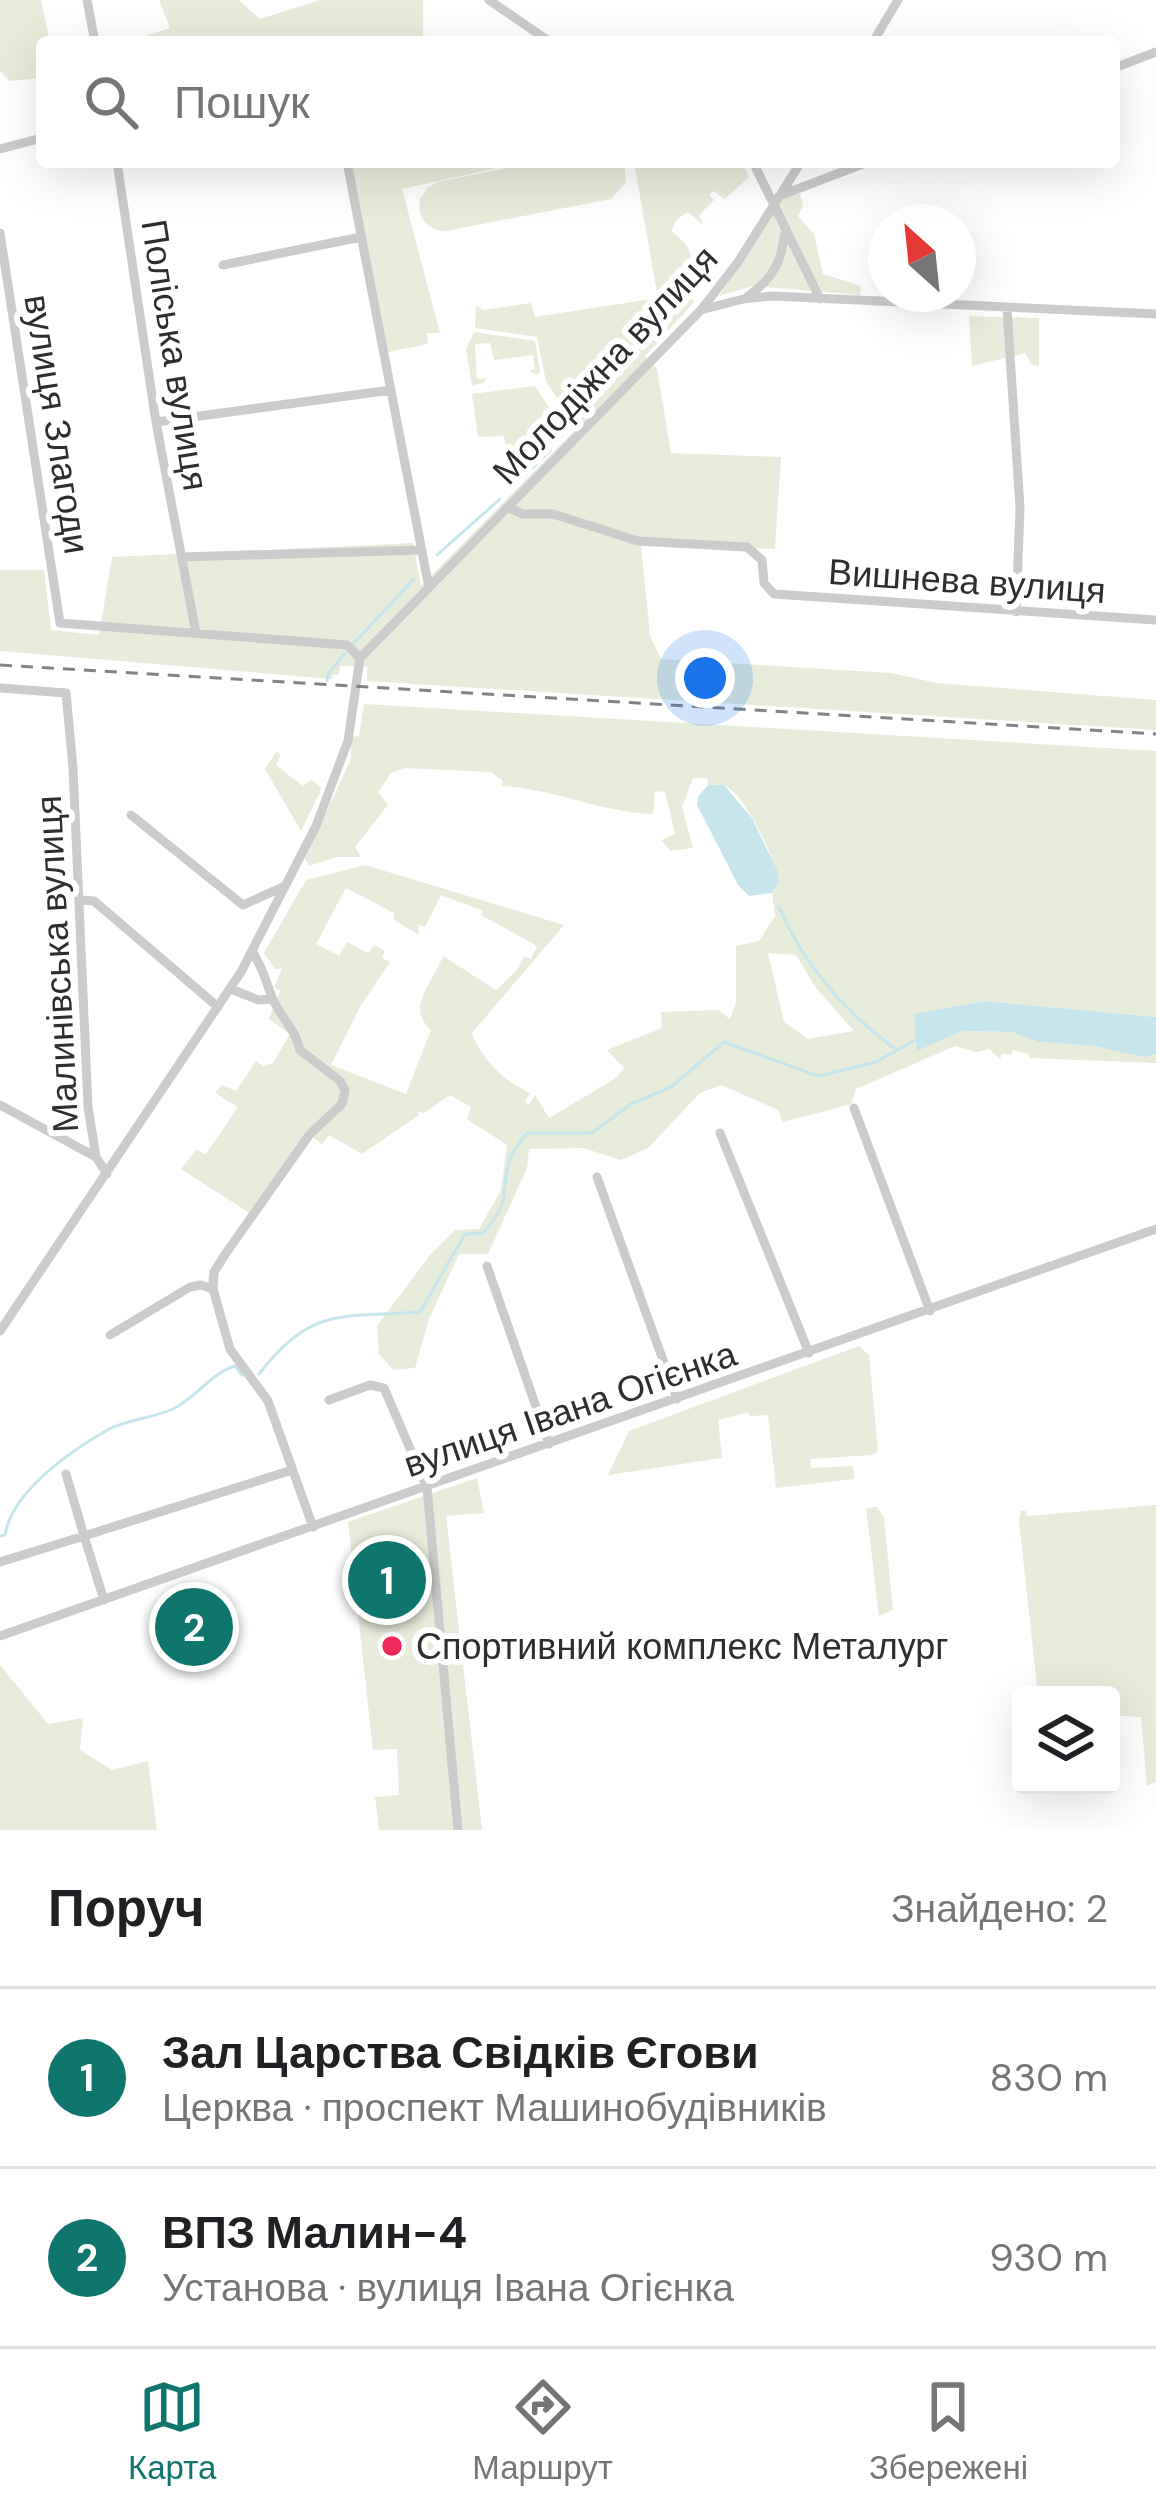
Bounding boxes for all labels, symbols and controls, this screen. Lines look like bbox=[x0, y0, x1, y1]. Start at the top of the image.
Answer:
search box bbox=[36, 36, 1120, 168]
icon: search bbox=[78, 69, 144, 135]
text: Пошук bbox=[174, 73, 310, 132]
north arrow bbox=[868, 204, 976, 312]
street label: Поліська вулиця bbox=[130, 216, 220, 494]
street label: Молодіжна вулиця bbox=[482, 236, 728, 494]
street label: вулиця Злагоди bbox=[13, 291, 101, 557]
street label: Вишнева вулиця bbox=[827, 548, 1107, 614]
your location bbox=[675, 648, 735, 708]
street label: Малинівська вулиця bbox=[25, 794, 89, 1134]
street label: вулиця Івана Огієнка bbox=[398, 1330, 743, 1488]
pin: 1 bbox=[348, 1535, 426, 1625]
pin: 2 bbox=[155, 1582, 233, 1672]
place label: Спортивний комплекс Металург bbox=[416, 1623, 948, 1670]
marker: Спортивний комплекс Металург bbox=[379, 1633, 405, 1659]
map controls bbox=[1012, 1686, 1120, 1794]
button: layers bbox=[1012, 1686, 1120, 1794]
text: Поруч bbox=[48, 1875, 204, 1942]
text: Знайдено: 2 bbox=[891, 1883, 1108, 1934]
text: Зал Царства Свідків Єгови bbox=[162, 2023, 759, 2082]
text: 1 bbox=[80, 2052, 94, 2103]
text: 830 m bbox=[989, 2052, 1108, 2103]
text: Церква · проспект Машинобудівників bbox=[162, 2082, 827, 2133]
text: ВПЗ Малин-4 bbox=[162, 2203, 467, 2262]
text: 2 bbox=[76, 2232, 98, 2283]
text: 930 m bbox=[989, 2232, 1108, 2283]
text: Установа · вулиця Івана Огієнка bbox=[162, 2262, 734, 2313]
tab: Карта bbox=[128, 2374, 216, 2489]
tab: Маршрут bbox=[472, 2374, 613, 2489]
tab: Збережені bbox=[869, 2374, 1028, 2489]

